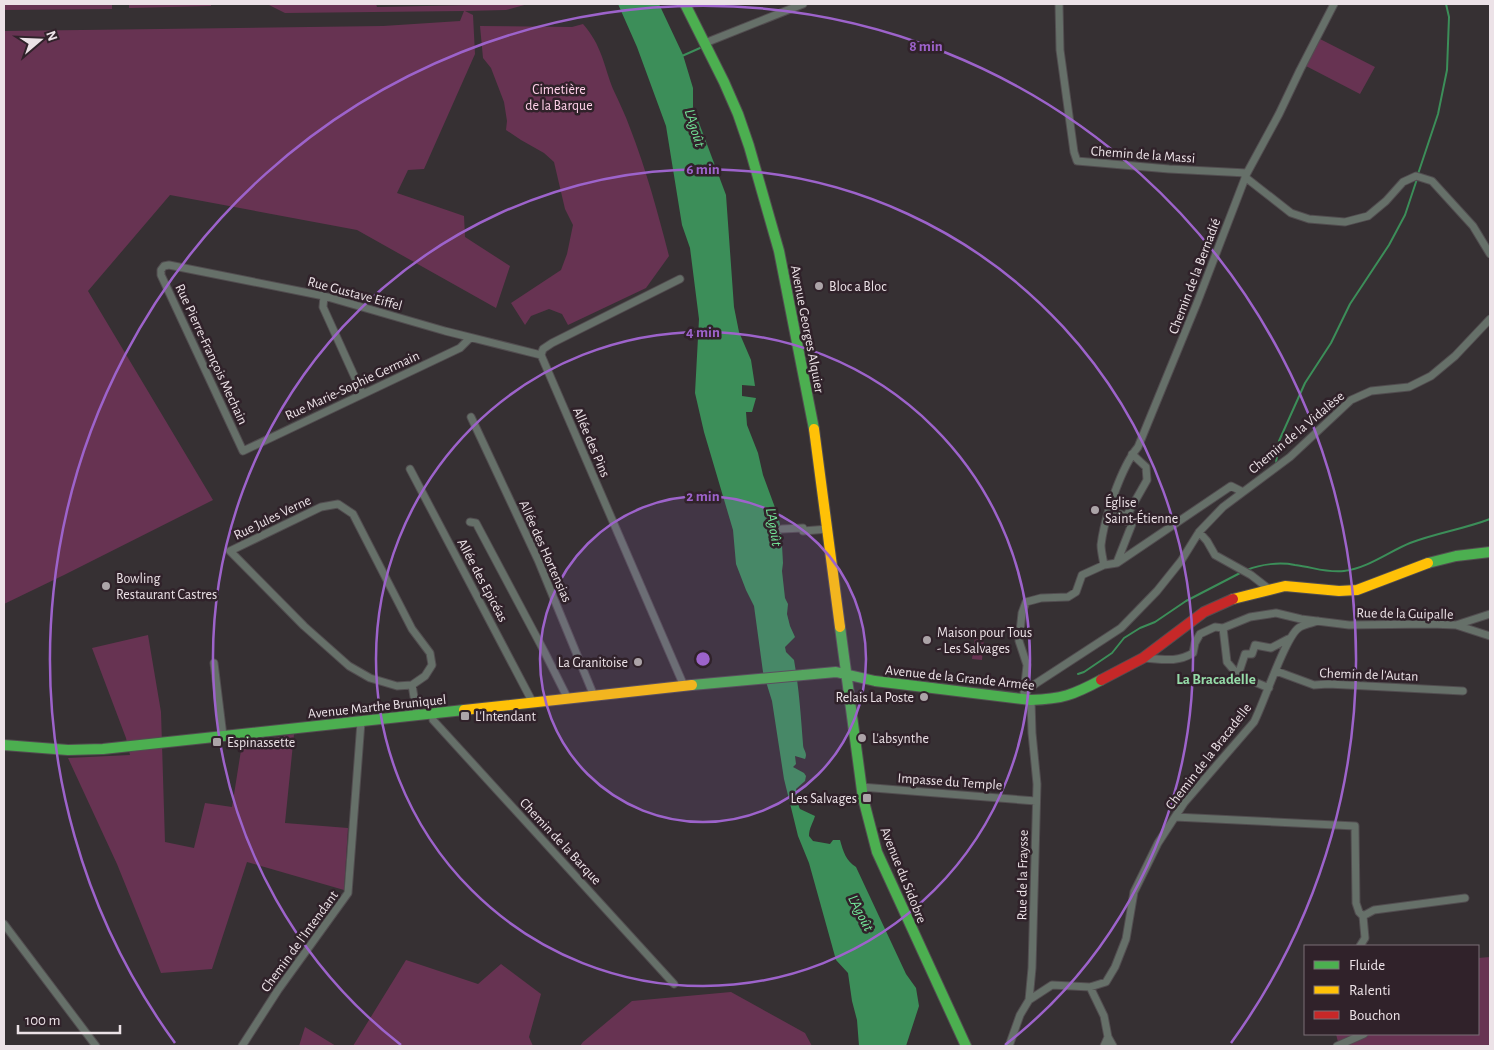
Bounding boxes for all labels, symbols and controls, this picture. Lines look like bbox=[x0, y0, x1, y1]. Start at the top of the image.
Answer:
north arrow bbox=[15, 15, 65, 65]
text: N bbox=[43, 29, 60, 43]
text: 8 min bbox=[909, 39, 943, 54]
park label: Cimetière de la Barque bbox=[525, 83, 593, 113]
water label: L'Agoût bbox=[682, 107, 707, 149]
street label: Chemin de la Massi bbox=[1090, 144, 1196, 166]
text: 6 min bbox=[686, 162, 720, 177]
street label: Chemin de la Bernadié bbox=[1166, 217, 1223, 336]
street label: Avenue Georges Alquier bbox=[788, 264, 826, 395]
street label: Rue Gustave Eiffel bbox=[306, 275, 404, 313]
marker: Bloc a Bloc bbox=[813, 280, 825, 292]
place label: Bloc a Bloc bbox=[829, 280, 887, 294]
street label: Rue Pierre-François Mechain bbox=[172, 282, 250, 427]
text: 4 min bbox=[686, 325, 720, 340]
street label: Rue Marie-Sophie Germain bbox=[283, 349, 422, 423]
street label: Chemin de la Vidalèse bbox=[1246, 389, 1347, 477]
street label: Allée des Pins bbox=[570, 405, 612, 479]
text: 2 min bbox=[686, 489, 720, 504]
street label: Rue Jules Verne bbox=[232, 493, 313, 543]
place label: Église Saint-Étienne bbox=[1105, 493, 1178, 526]
street label: Allée des Hortensias bbox=[516, 498, 574, 605]
marker: Église Saint-Étienne bbox=[1089, 504, 1101, 516]
water label: L'Agoût bbox=[763, 507, 784, 548]
street label: Allée des Epicéas bbox=[454, 536, 510, 624]
place label: Bowling Restaurant Castres bbox=[116, 572, 217, 602]
marker: Bowling Restaurant Castres bbox=[100, 580, 112, 592]
street label: Rue de la Guipalle bbox=[1356, 606, 1454, 622]
place label: Maison pour Tous - Les Salvages bbox=[937, 626, 1032, 656]
marker: Maison pour Tous - Les Salvages bbox=[921, 634, 933, 646]
centre of rings bbox=[694, 650, 712, 668]
place label: La Granitoise bbox=[558, 656, 628, 670]
marker: La Granitoise bbox=[632, 656, 644, 668]
street label: Avenue de la Grande Armée bbox=[885, 663, 1035, 693]
street label: Chemin de l'Autan bbox=[1319, 666, 1419, 684]
district label: La Bracadelle bbox=[1176, 672, 1256, 687]
place label: Relais La Poste bbox=[835, 691, 914, 705]
marker: Relais La Poste bbox=[918, 691, 930, 703]
street label: Avenue Marthe Bruniquel bbox=[307, 693, 447, 721]
street label: Chemin de la Bracadelle bbox=[1163, 701, 1254, 812]
marker: L'Intendant bbox=[459, 710, 471, 722]
place label: L'Intendant bbox=[475, 710, 536, 724]
marker: L'absynthe bbox=[856, 732, 868, 744]
place label: L'absynthe bbox=[872, 732, 929, 746]
marker: Espinassette bbox=[211, 736, 223, 748]
place label: Espinassette bbox=[227, 736, 295, 750]
street label: Impasse du Temple bbox=[897, 771, 1003, 793]
place label: Les Salvages bbox=[791, 792, 857, 806]
marker: Les Salvages bbox=[861, 792, 873, 804]
street label: Chemin de la Barque bbox=[517, 796, 604, 888]
street label: Avenue du Sidobre bbox=[877, 825, 929, 925]
street label: Rue de la Fraysse bbox=[1015, 830, 1031, 920]
street label: Chemin de l'Intendant bbox=[259, 888, 341, 995]
water label: L'Agoût bbox=[845, 892, 876, 934]
legend bbox=[1304, 945, 1479, 1035]
text: Fluide bbox=[1349, 958, 1385, 973]
text: Ralenti bbox=[1349, 983, 1391, 998]
scale bar bbox=[18, 1002, 120, 1034]
text: Bouchon bbox=[1349, 1008, 1400, 1023]
text: 100 m bbox=[25, 1013, 60, 1028]

